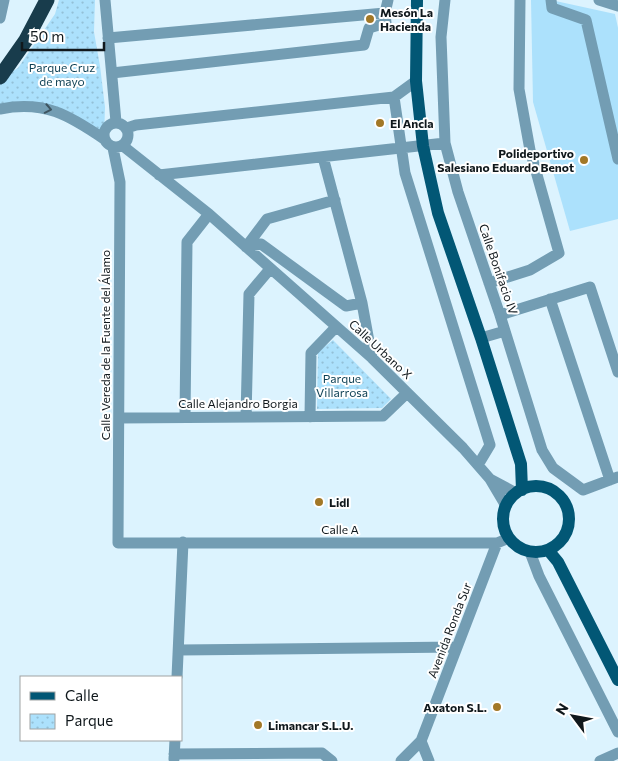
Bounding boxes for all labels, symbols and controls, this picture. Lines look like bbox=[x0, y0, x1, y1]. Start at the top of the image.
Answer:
place label: Mesón La Hacienda bbox=[380, 5, 433, 33]
marker: Mesón La Hacienda bbox=[364, 13, 376, 25]
scale bar bbox=[22, 20, 105, 52]
text: 50 m bbox=[30, 27, 64, 45]
park label: Parque Cruz de mayo bbox=[29, 60, 95, 88]
one-way arrow bbox=[44, 104, 53, 114]
place label: El Ancla bbox=[390, 116, 434, 130]
marker: El Ancla bbox=[374, 117, 386, 129]
place label: Polideportivo Salesiano Eduardo Benot bbox=[437, 146, 574, 174]
marker: Polideportivo Salesiano Eduardo Benot bbox=[578, 154, 590, 166]
street label: Calle Bonifacio IV bbox=[477, 222, 521, 316]
street label: Calle Vereda de la Fuente del Álamo bbox=[98, 250, 112, 440]
street label: Calle Urbano X bbox=[347, 316, 415, 382]
park label: Parque Villarrosa bbox=[316, 371, 368, 399]
street label: Calle Alejandro Borgia bbox=[178, 396, 298, 410]
place label: Lidl bbox=[329, 495, 350, 509]
marker: Lidl bbox=[313, 496, 325, 508]
street label: Calle A bbox=[321, 522, 359, 536]
street label: Avenida Ronda Sur bbox=[424, 580, 474, 680]
legend bbox=[20, 676, 182, 741]
text: Calle bbox=[65, 686, 99, 704]
north arrow bbox=[548, 691, 598, 741]
place label: Axaton S.L. bbox=[423, 700, 487, 714]
text: N bbox=[552, 700, 572, 718]
marker: Axaton S.L. bbox=[491, 701, 503, 713]
text: Parque bbox=[65, 711, 113, 729]
place label: Limancar S.L.U. bbox=[268, 718, 353, 732]
marker: Limancar S.L.U. bbox=[252, 719, 264, 731]

